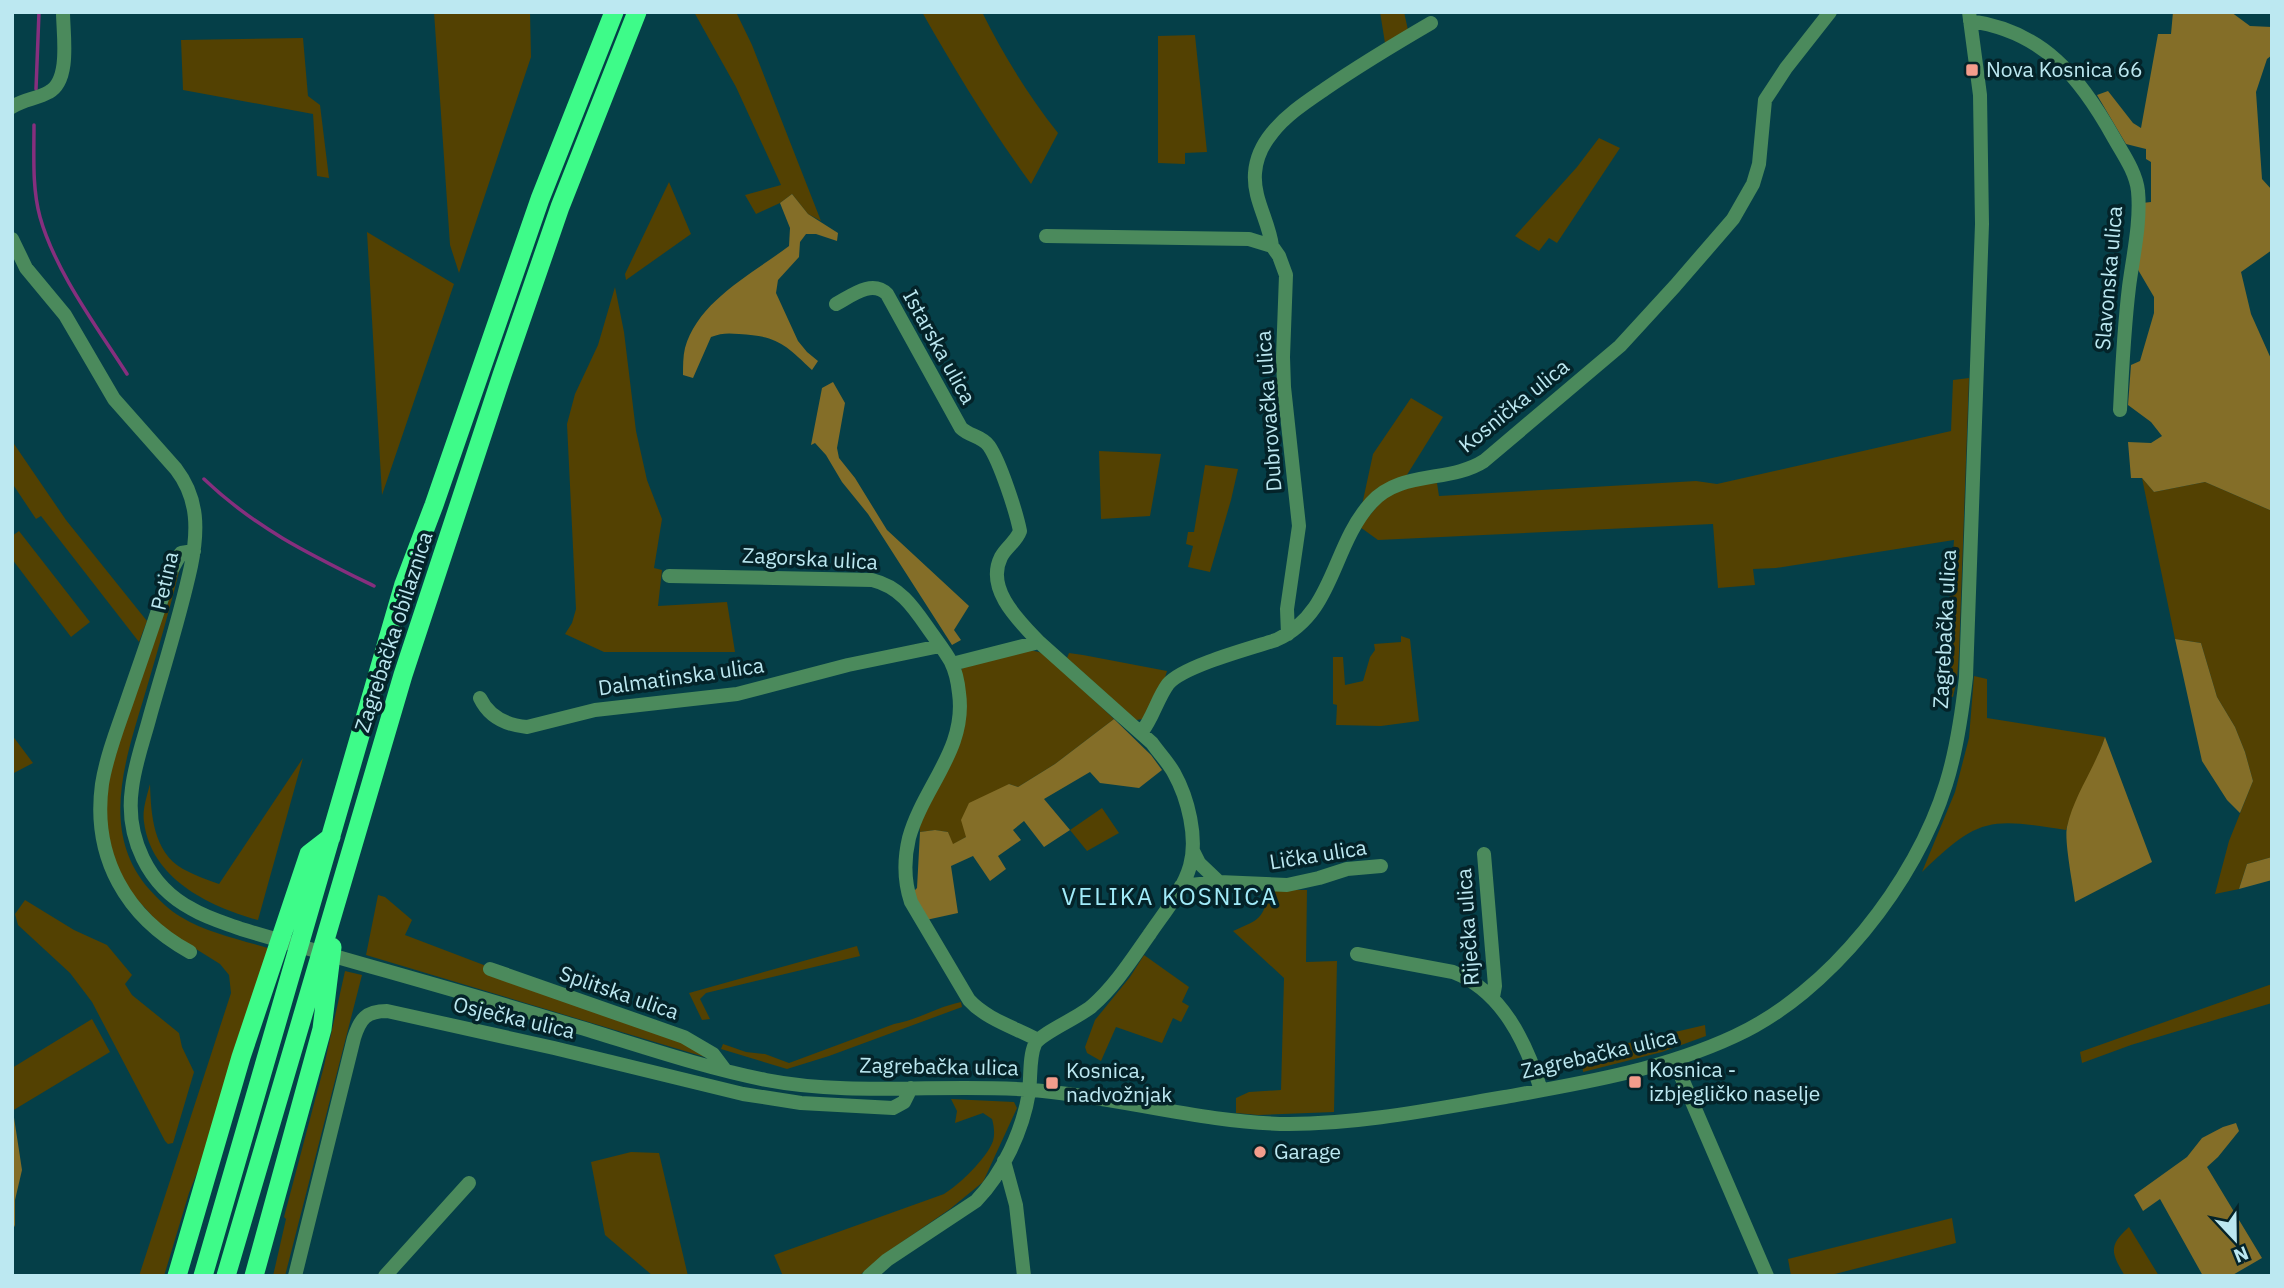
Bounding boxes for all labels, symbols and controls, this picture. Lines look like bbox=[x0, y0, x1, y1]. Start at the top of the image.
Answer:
place label: Nova Kosnica 66 bbox=[1986, 55, 2143, 83]
marker: Nova Kosnica 66 bbox=[1964, 62, 1980, 78]
street label: Slavonska ulica bbox=[2088, 205, 2128, 351]
street label: Istarska ulica bbox=[897, 284, 983, 409]
street label: Dubrovačka ulica bbox=[1248, 330, 1288, 492]
street label: Kosnička ulica bbox=[1452, 352, 1574, 458]
street label: Zagrebačka obilaznica bbox=[347, 528, 439, 736]
street label: Zagorska ulica bbox=[741, 540, 879, 576]
street label: Petina bbox=[144, 549, 184, 613]
street label: Zagrebačka ulica bbox=[1926, 549, 1962, 709]
street label: Dalmatinska ulica bbox=[596, 651, 766, 702]
street label: Lička ulica bbox=[1267, 833, 1368, 876]
street label: Riječka ulica bbox=[1449, 867, 1485, 987]
district label: VELIKA KOSNICA bbox=[1062, 880, 1278, 912]
street label: Splitska ulica bbox=[556, 959, 683, 1026]
street label: Osječka ulica bbox=[451, 989, 578, 1045]
street label: Zagrebačka ulica bbox=[1518, 1021, 1680, 1085]
street label: Zagrebačka ulica bbox=[859, 1051, 1019, 1081]
place label: Kosnica - izbjegličko naselje bbox=[1649, 1055, 1820, 1107]
place label: Kosnica, nadvožnjak bbox=[1066, 1056, 1172, 1108]
marker: Kosnica - izbjegličko naselje bbox=[1627, 1074, 1643, 1090]
marker: Kosnica, nadvožnjak bbox=[1044, 1075, 1060, 1091]
place label: Garage bbox=[1274, 1137, 1341, 1165]
marker: Garage bbox=[1252, 1144, 1268, 1160]
north arrow bbox=[2200, 1204, 2270, 1274]
text: N bbox=[2230, 1241, 2252, 1268]

